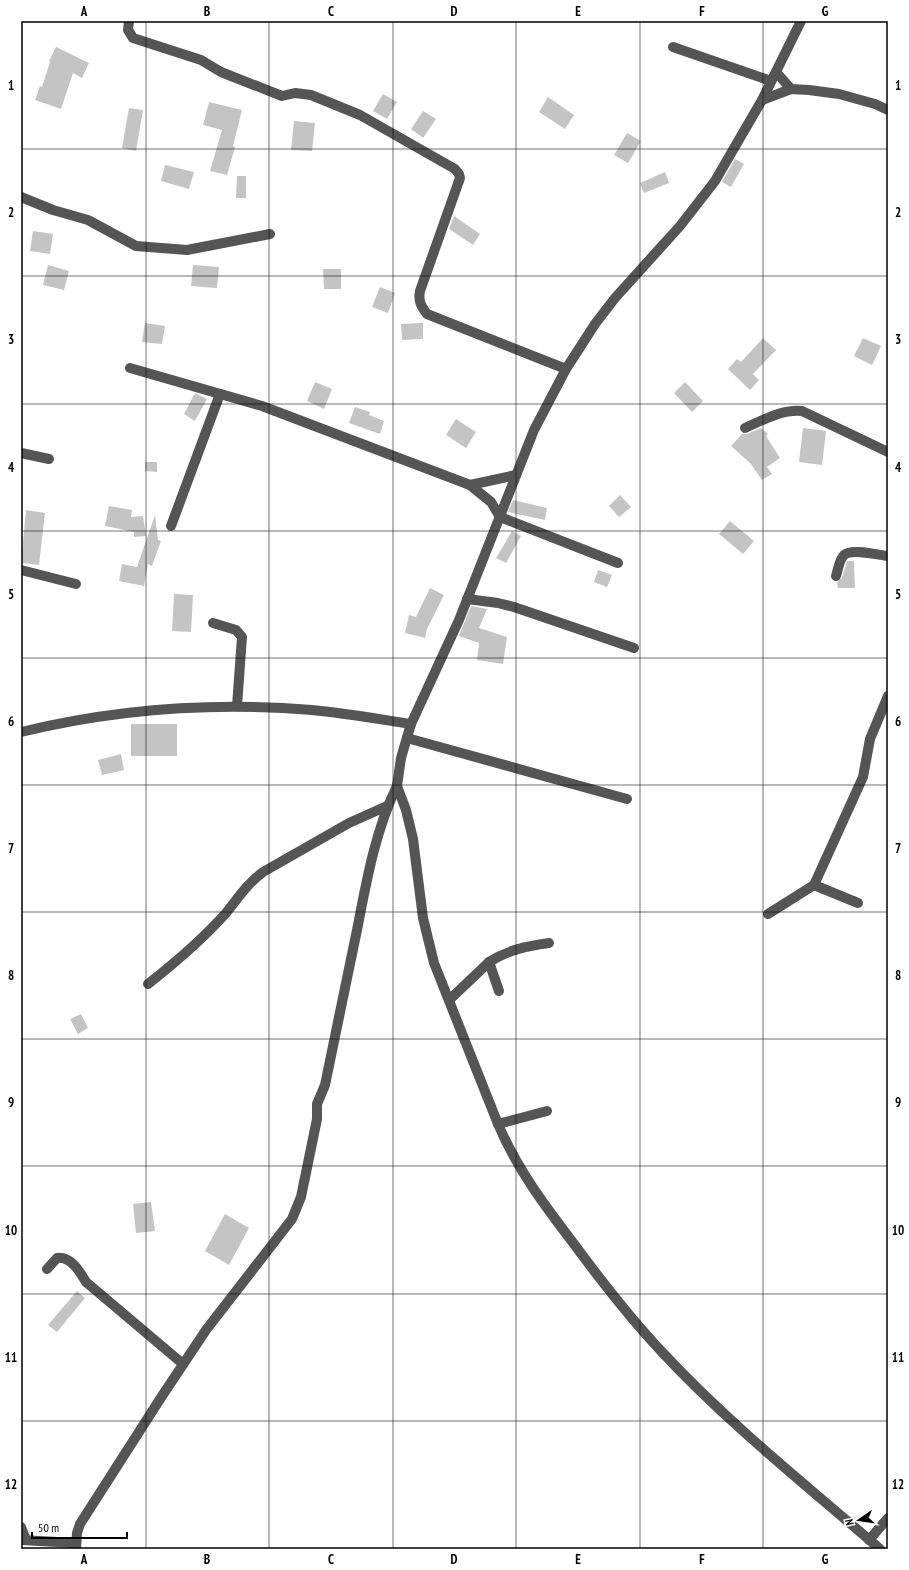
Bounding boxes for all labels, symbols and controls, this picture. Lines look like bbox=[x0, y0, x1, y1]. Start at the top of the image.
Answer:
text: A bbox=[80, 3, 88, 20]
text: B bbox=[204, 3, 210, 20]
text: C bbox=[328, 3, 334, 20]
text: D bbox=[451, 3, 458, 20]
text: E bbox=[575, 3, 581, 20]
text: F bbox=[699, 3, 705, 20]
text: G bbox=[822, 3, 829, 20]
text: 1 bbox=[8, 77, 14, 94]
text: 1 bbox=[895, 77, 901, 94]
text: 2 bbox=[8, 204, 14, 221]
text: 2 bbox=[895, 204, 901, 221]
text: 3 bbox=[8, 331, 14, 348]
text: 3 bbox=[895, 331, 901, 348]
text: 4 bbox=[8, 459, 15, 476]
text: 4 bbox=[895, 459, 902, 476]
text: 5 bbox=[8, 586, 14, 603]
text: 5 bbox=[895, 586, 901, 603]
text: 6 bbox=[8, 713, 14, 730]
text: 6 bbox=[895, 713, 901, 730]
text: 7 bbox=[8, 840, 14, 857]
text: 7 bbox=[895, 840, 901, 857]
text: 8 bbox=[8, 967, 14, 984]
text: 8 bbox=[895, 967, 901, 984]
text: 9 bbox=[8, 1094, 14, 1111]
text: 9 bbox=[895, 1094, 901, 1111]
text: 10 bbox=[5, 1222, 17, 1239]
text: 10 bbox=[892, 1222, 904, 1239]
text: 11 bbox=[5, 1349, 17, 1366]
text: 11 bbox=[892, 1349, 904, 1366]
text: 12 bbox=[5, 1476, 17, 1493]
text: 12 bbox=[892, 1476, 904, 1493]
north arrow bbox=[839, 1500, 879, 1540]
scale bar bbox=[32, 1514, 127, 1540]
text: N bbox=[842, 1518, 857, 1527]
text: 50 m bbox=[38, 1520, 59, 1535]
text: A bbox=[80, 1551, 88, 1568]
text: B bbox=[204, 1551, 210, 1568]
text: C bbox=[328, 1551, 334, 1568]
text: D bbox=[451, 1551, 458, 1568]
text: E bbox=[575, 1551, 581, 1568]
text: F bbox=[699, 1551, 705, 1568]
text: G bbox=[822, 1551, 829, 1568]

